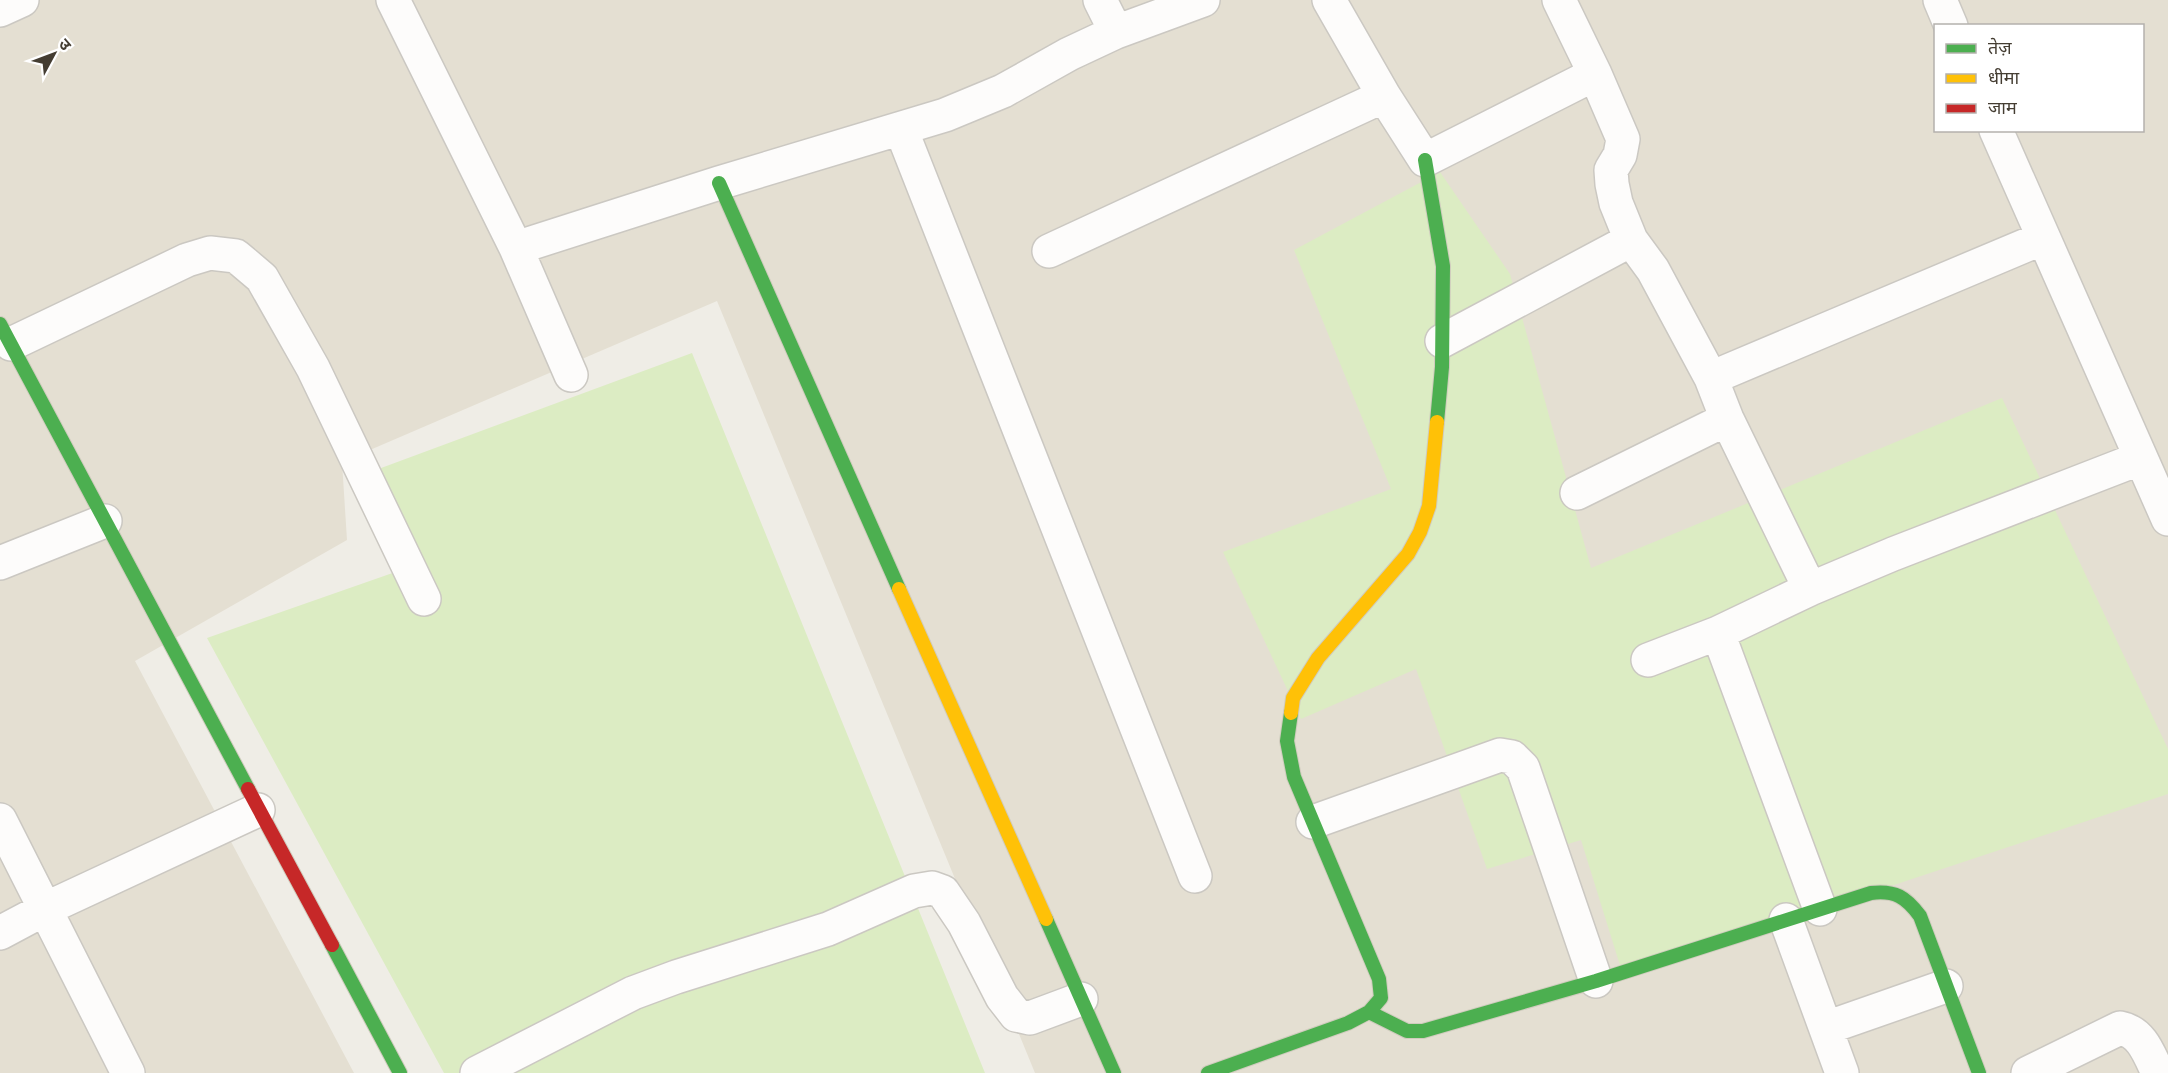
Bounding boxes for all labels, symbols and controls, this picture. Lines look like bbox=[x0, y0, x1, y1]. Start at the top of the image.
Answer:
north arrow bbox=[24, 24, 84, 84]
legend bbox=[1934, 24, 2144, 132]
text: उ bbox=[54, 35, 76, 55]
text: तेज़ bbox=[1988, 37, 2012, 59]
text: धीमा bbox=[1988, 67, 2019, 89]
text: जाम bbox=[1988, 97, 2018, 119]

